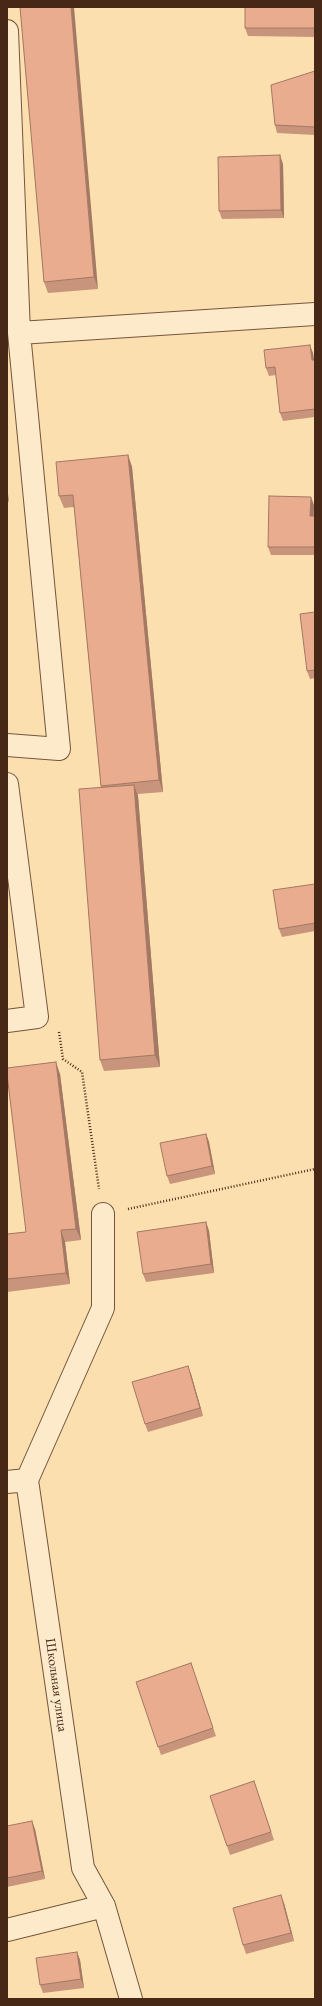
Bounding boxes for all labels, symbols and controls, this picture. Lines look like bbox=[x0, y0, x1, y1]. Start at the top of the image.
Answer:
street label: Школьная улица bbox=[41, 1637, 71, 1733]

